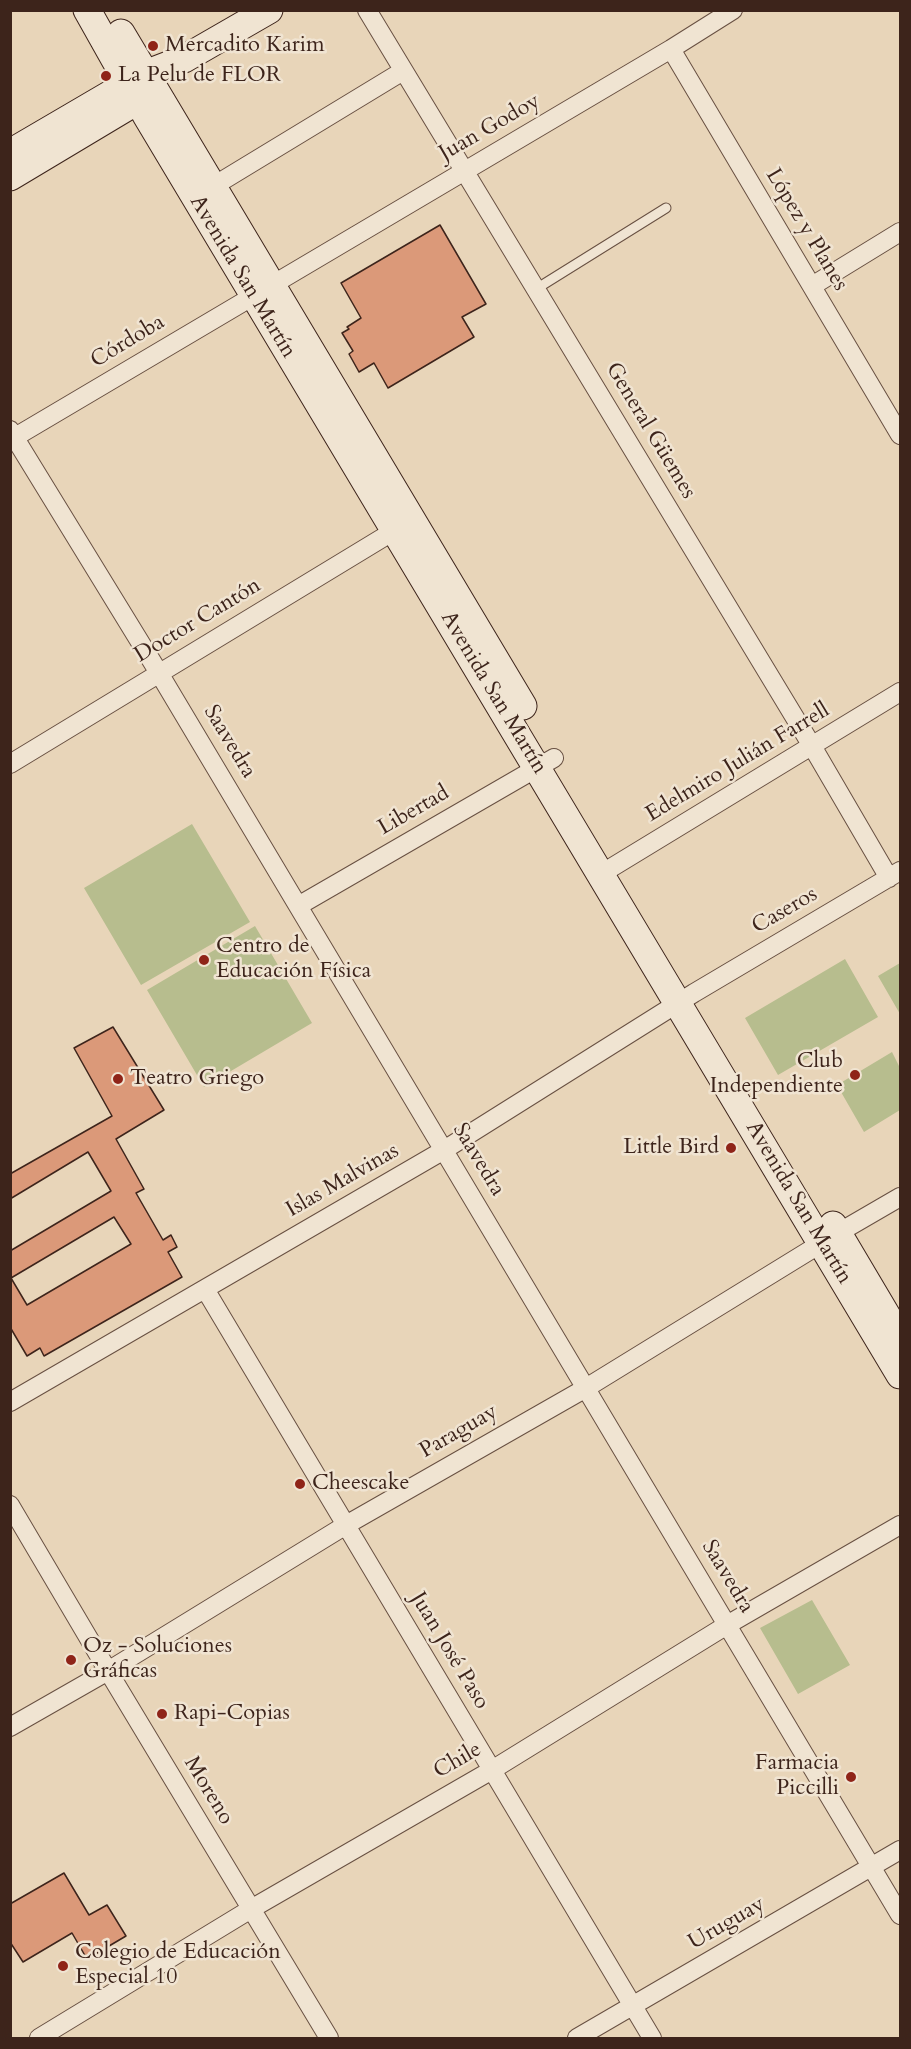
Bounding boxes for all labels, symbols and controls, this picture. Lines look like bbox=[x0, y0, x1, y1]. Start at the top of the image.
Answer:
place label: Mercadito Karim bbox=[165, 33, 325, 59]
marker: Mercadito Karim bbox=[146, 39, 160, 53]
place label: La Pelu de FLOR bbox=[118, 63, 281, 89]
marker: La Pelu de FLOR bbox=[99, 69, 113, 83]
street label: Juan Godoy bbox=[435, 89, 545, 167]
street label: López y Planes bbox=[759, 164, 853, 296]
street label: Avenida San Martín bbox=[183, 191, 301, 363]
street label: Córdoba bbox=[86, 310, 170, 374]
street label: General Güemes bbox=[599, 358, 701, 504]
street label: Doctor Cantón bbox=[130, 573, 266, 669]
street label: Avenida San Martín bbox=[434, 607, 552, 779]
street label: Edelmiro Julián Farrell bbox=[641, 698, 835, 828]
street label: Saavedra bbox=[197, 701, 261, 783]
street label: Libertad bbox=[374, 780, 454, 842]
street label: Caseros bbox=[748, 882, 822, 940]
place label: Centro de Educación Física bbox=[216, 934, 371, 986]
marker: Centro de Educación Física bbox=[197, 953, 211, 967]
place label: Club Independiente bbox=[710, 1049, 843, 1100]
place label: Teatro Griego bbox=[130, 1066, 264, 1092]
marker: Club Independiente bbox=[848, 1068, 862, 1082]
marker: Teatro Griego bbox=[111, 1072, 125, 1086]
street label: Avenida San Martín bbox=[739, 1117, 857, 1289]
street label: Saavedra bbox=[446, 1119, 510, 1201]
place label: Little Bird bbox=[623, 1135, 719, 1161]
street label: Islas Malvinas bbox=[282, 1138, 404, 1224]
marker: Little Bird bbox=[724, 1141, 738, 1155]
street label: Paraguay bbox=[415, 1399, 503, 1465]
place label: Cheescake bbox=[312, 1471, 410, 1497]
marker: Cheescake bbox=[293, 1477, 307, 1491]
street label: Saavedra bbox=[695, 1536, 759, 1618]
street label: Juan José Paso bbox=[404, 1588, 494, 1714]
place label: Oz - Soluciones Gráficas bbox=[83, 1634, 232, 1686]
marker: Oz - Soluciones Gráficas bbox=[64, 1653, 78, 1667]
place label: Rapi-Copias bbox=[174, 1701, 290, 1727]
marker: Rapi-Copias bbox=[155, 1707, 169, 1721]
street label: Chile bbox=[429, 1737, 487, 1785]
place label: Farmacia Piccilli bbox=[755, 1751, 839, 1802]
street label: Moreno bbox=[177, 1752, 239, 1830]
marker: Farmacia Piccilli bbox=[844, 1770, 858, 1784]
street label: Uruguay bbox=[684, 1892, 770, 1956]
place label: Colegio de Educación Especial 10 bbox=[75, 1940, 281, 1992]
marker: Colegio de Educación Especial 10 bbox=[56, 1959, 70, 1973]

